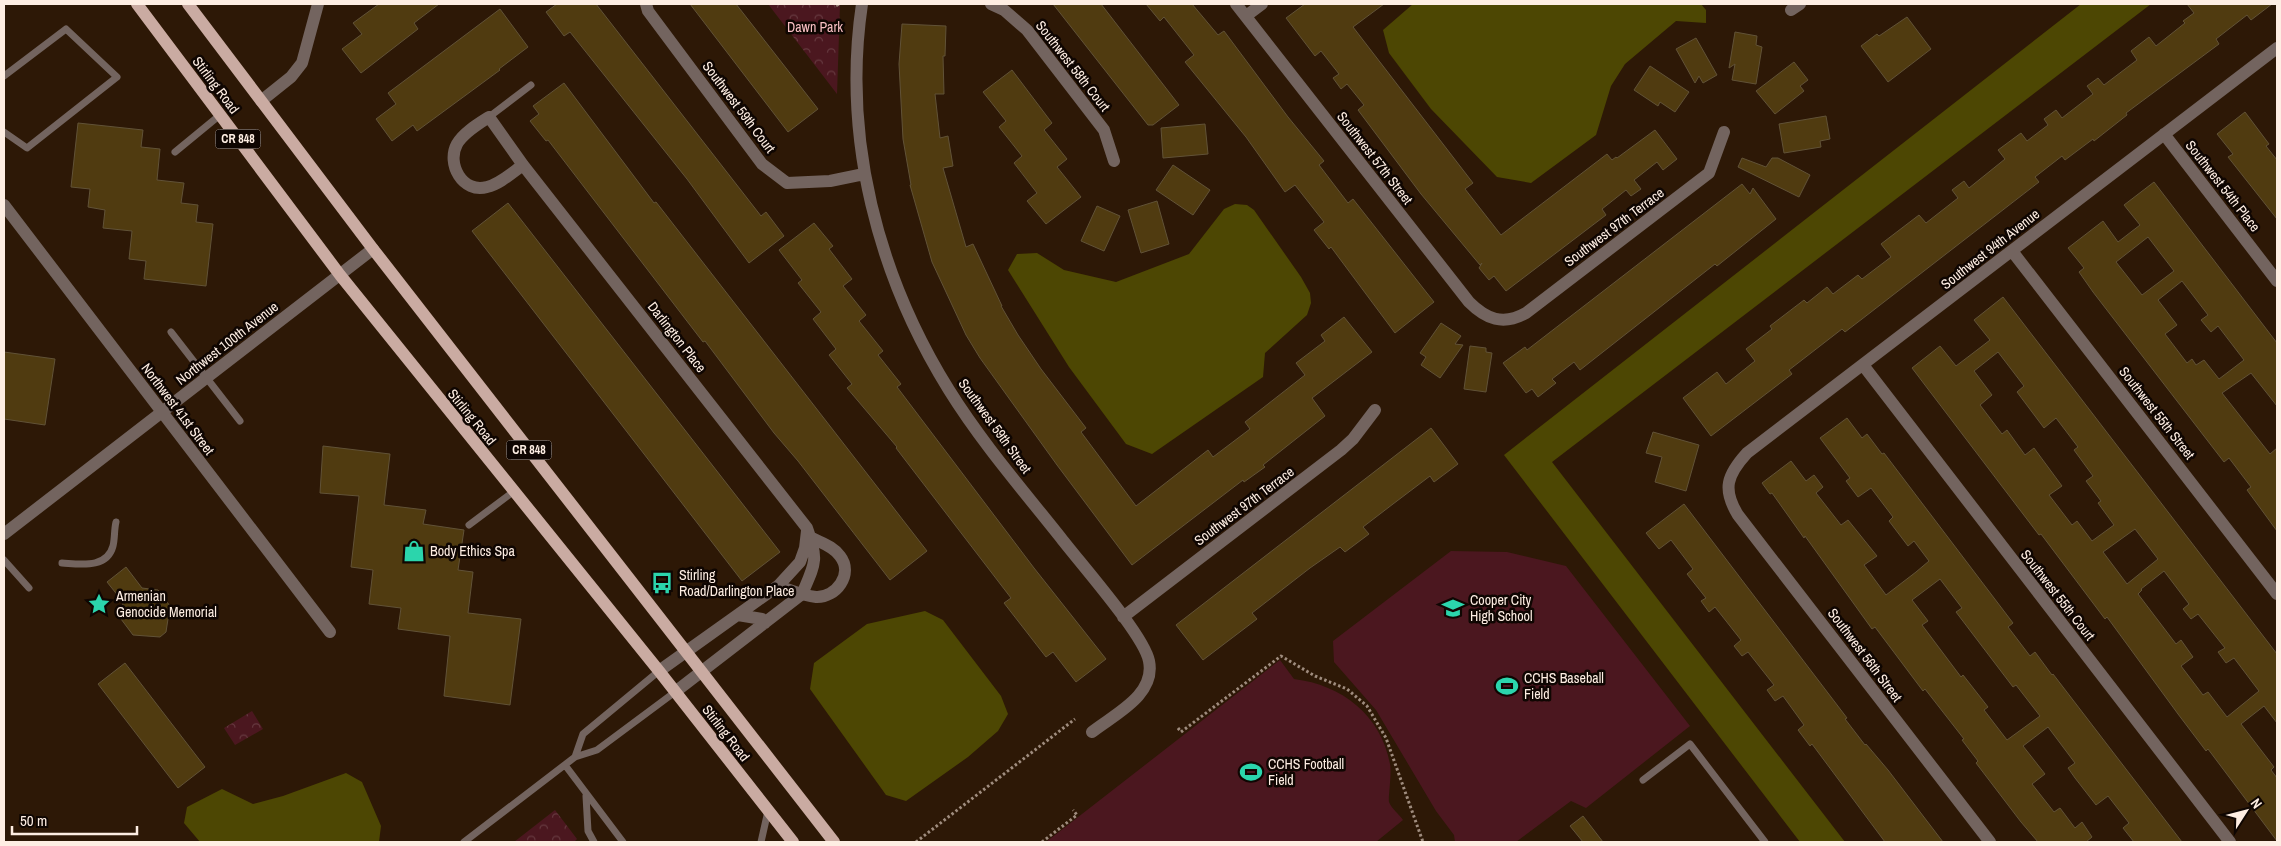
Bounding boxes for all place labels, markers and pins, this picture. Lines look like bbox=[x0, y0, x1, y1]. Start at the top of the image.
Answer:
shop icon: Body Ethics Spa bbox=[401, 538, 427, 564]
place label: Body Ethics Spa bbox=[430, 542, 515, 560]
place label: Stirling Road/Darlington Place bbox=[679, 566, 795, 600]
bus stop icon: Stirling Road/Darlington Place bbox=[649, 570, 675, 596]
place label: Armenian Genocide Memorial bbox=[115, 587, 217, 621]
place icon: Armenian Genocide Memorial bbox=[86, 591, 112, 617]
place label: Cooper City High School bbox=[1470, 591, 1533, 625]
school or university icon: Cooper City High School bbox=[1440, 595, 1466, 621]
place label: CCHS Baseball Field bbox=[1524, 669, 1604, 703]
sports icon: CCHS Baseball Field bbox=[1494, 673, 1520, 699]
place label: CCHS Football Field bbox=[1268, 755, 1344, 789]
sports icon: CCHS Football Field bbox=[1238, 759, 1264, 785]

